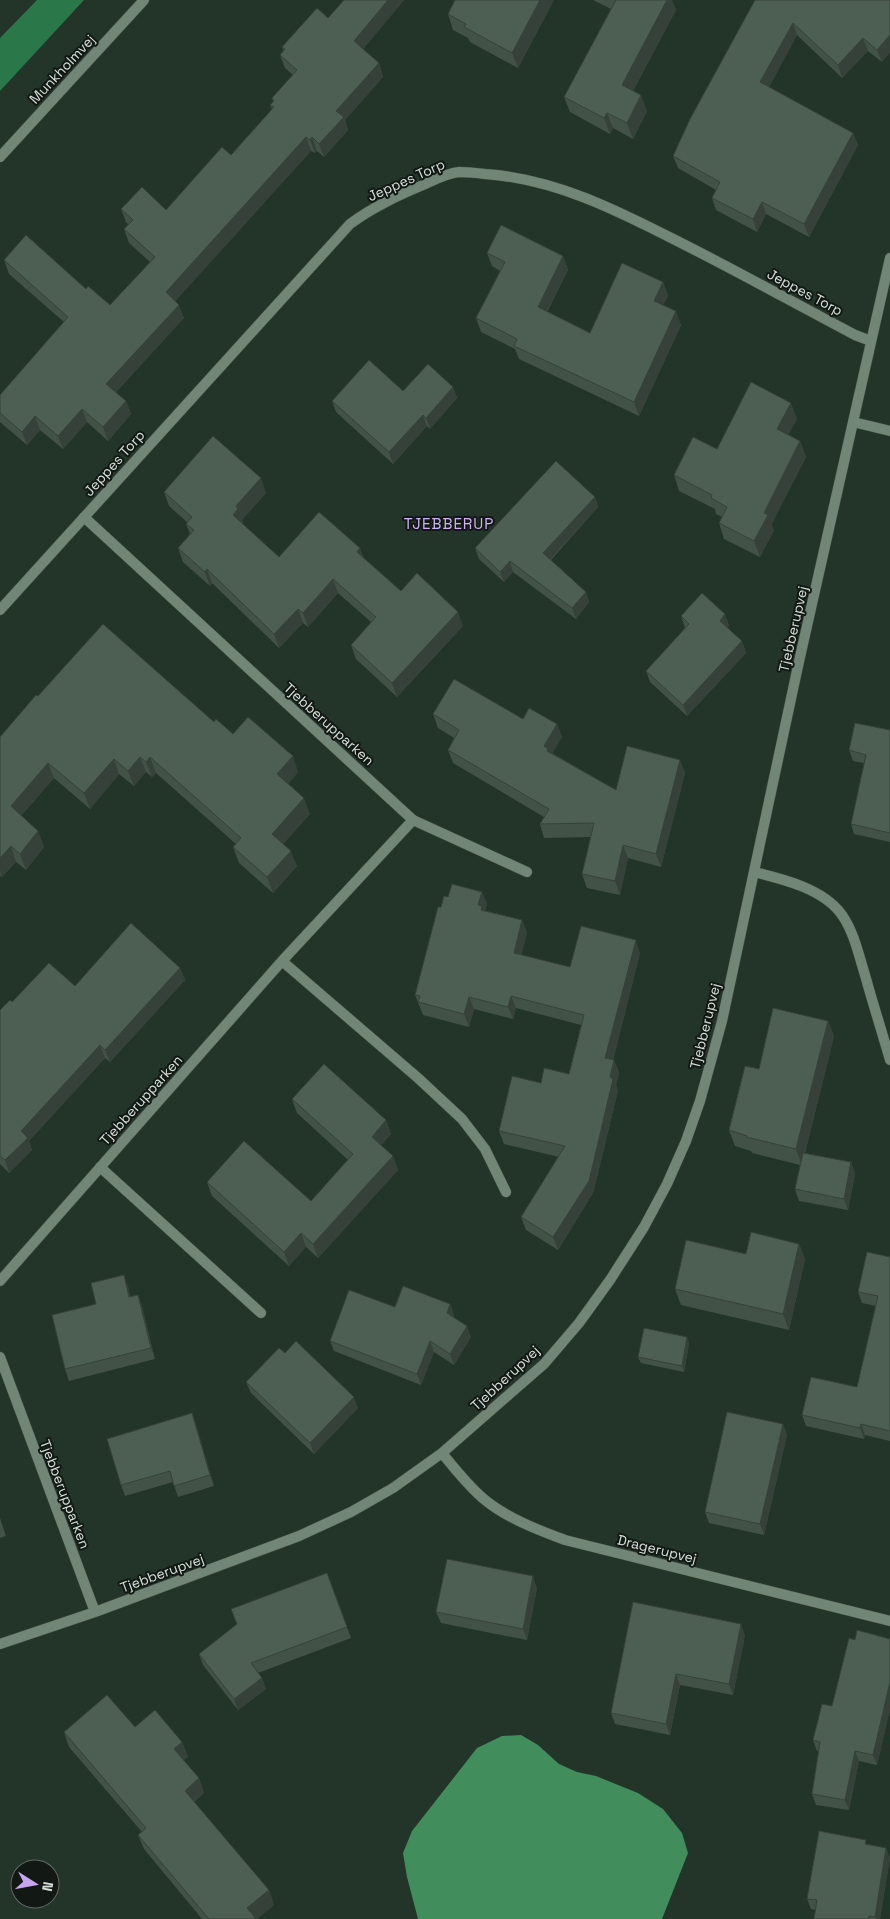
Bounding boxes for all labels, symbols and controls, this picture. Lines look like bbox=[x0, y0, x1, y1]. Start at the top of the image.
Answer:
street label: Munkholmvej bbox=[25, 31, 99, 107]
street label: Jeppes Torp bbox=[364, 155, 448, 205]
street label: Jeppes Torp bbox=[764, 265, 846, 319]
street label: Jeppes Torp bbox=[80, 426, 148, 500]
district label: TJEBBERUP bbox=[404, 514, 494, 533]
street label: Tjebberupvej bbox=[774, 584, 812, 674]
street label: Tjebberupparken bbox=[280, 679, 378, 769]
street label: Tjebberupvej bbox=[686, 981, 724, 1071]
street label: Tjebberupparken bbox=[96, 1051, 186, 1149]
street label: Tjebberupvej bbox=[467, 1341, 543, 1415]
street label: Tjebberupparken bbox=[36, 1437, 94, 1551]
street label: Dragerupvej bbox=[616, 1530, 698, 1568]
street label: Tjebberupvej bbox=[118, 1550, 206, 1596]
north arrow bbox=[10, 1859, 60, 1909]
text: N bbox=[38, 1880, 57, 1893]

